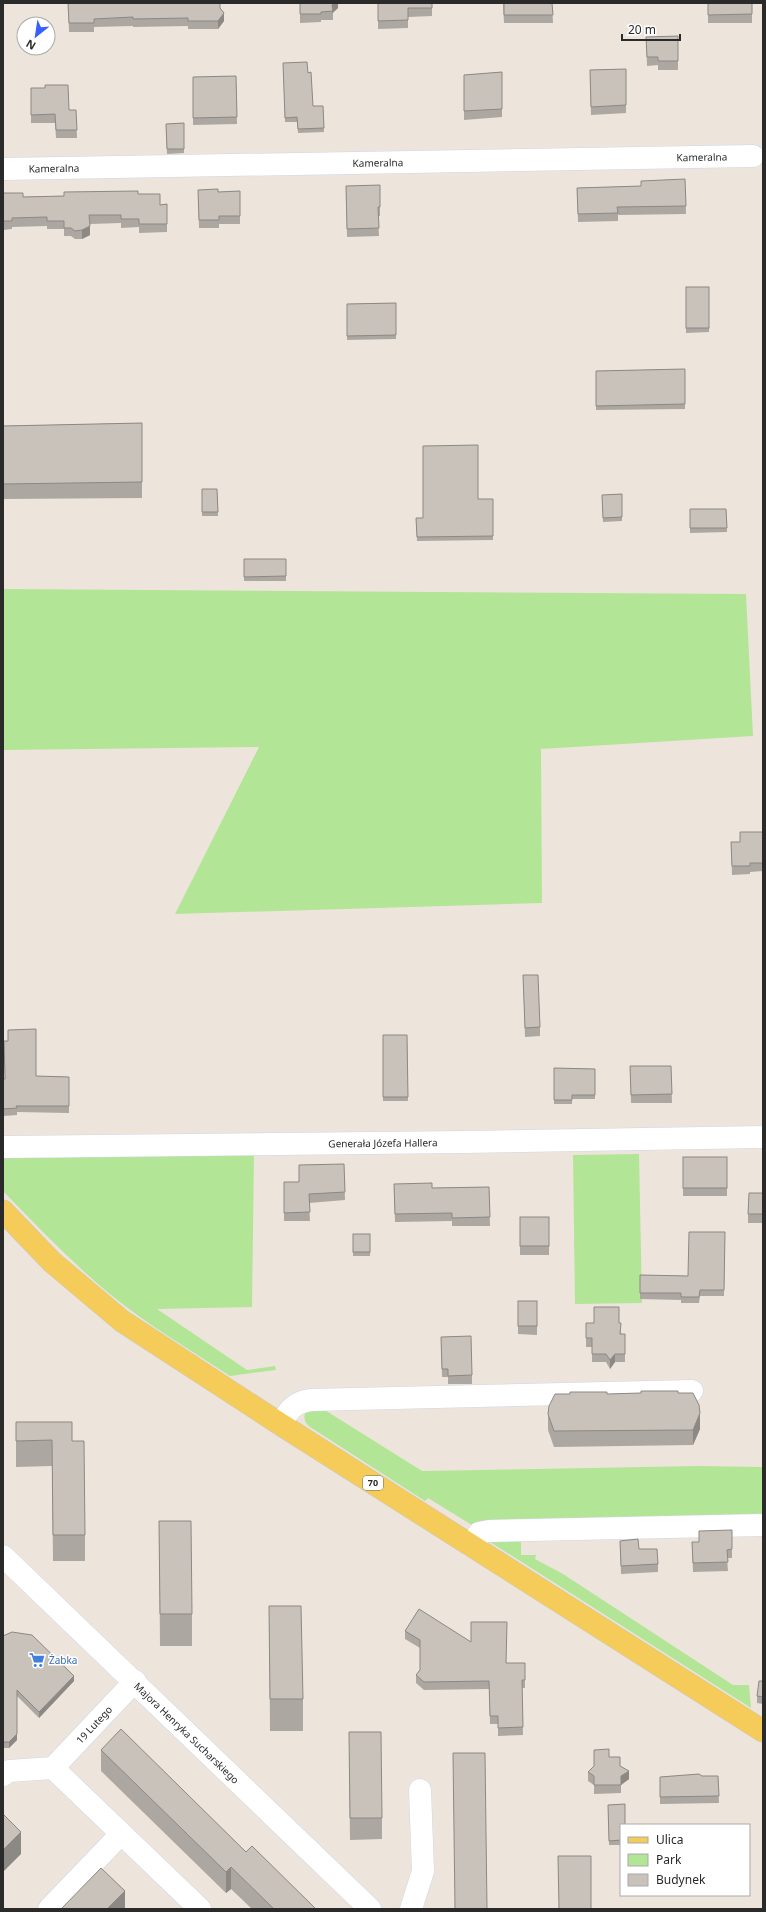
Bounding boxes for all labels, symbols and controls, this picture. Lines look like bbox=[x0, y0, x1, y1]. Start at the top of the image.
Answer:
north arrow bbox=[16, 16, 56, 56]
scale bar bbox=[622, 16, 680, 42]
text: 20 m bbox=[628, 21, 656, 38]
text: N bbox=[23, 36, 38, 54]
street label: Kameralna bbox=[676, 149, 727, 164]
street label: Kameralna bbox=[352, 155, 403, 170]
street label: Kameralna bbox=[28, 161, 80, 176]
street label: Generała Józefa Hallera bbox=[328, 1135, 438, 1150]
road number: 70 bbox=[363, 1476, 383, 1490]
supermarket icon: Żabka bbox=[28, 1651, 46, 1669]
place label: Żabka bbox=[49, 1653, 77, 1667]
street label: Majora Henryka Sucharskiego bbox=[131, 1679, 242, 1787]
street label: 19 Lutego bbox=[73, 1703, 115, 1746]
legend bbox=[620, 1824, 750, 1896]
text: Ulica bbox=[656, 1831, 683, 1848]
text: Park bbox=[656, 1851, 682, 1868]
text: Budynek bbox=[656, 1871, 706, 1888]

